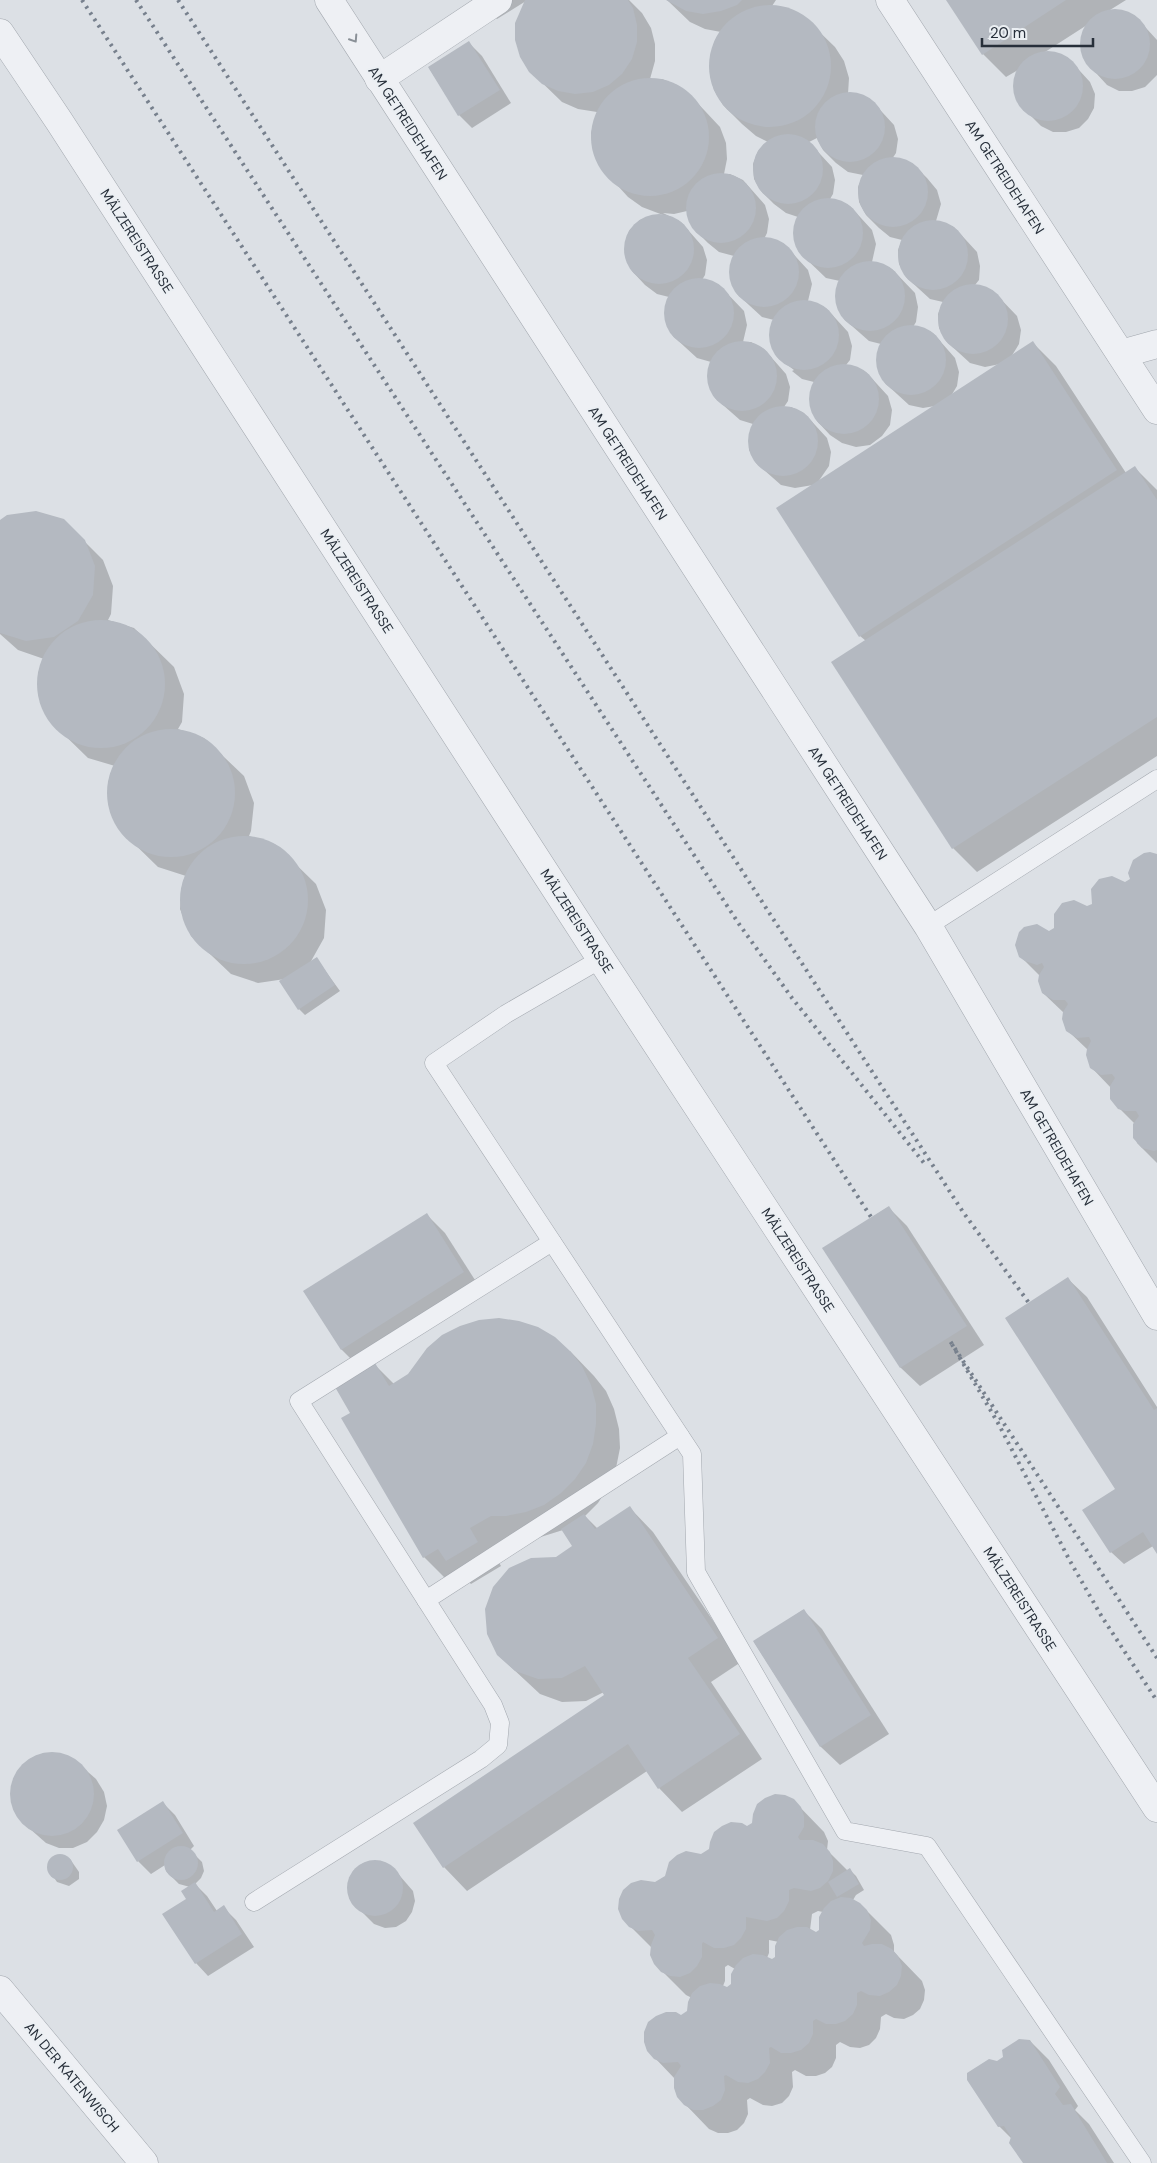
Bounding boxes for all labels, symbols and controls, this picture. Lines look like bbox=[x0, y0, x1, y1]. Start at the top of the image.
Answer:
scale bar bbox=[982, 15, 1093, 47]
text: 20 m bbox=[990, 23, 1026, 43]
one-way arrow bbox=[348, 34, 357, 43]
street label: AM GETREIDEHAFEN bbox=[364, 63, 452, 183]
street label: AM GETREIDEHAFEN bbox=[961, 117, 1049, 237]
street label: MÄLZEREISTRASSE bbox=[97, 185, 178, 297]
street label: AM GETREIDEHAFEN bbox=[584, 403, 672, 523]
street label: MÄLZEREISTRASSE bbox=[317, 525, 398, 637]
street label: AM GETREIDEHAFEN bbox=[804, 743, 892, 863]
street label: MÄLZEREISTRASSE bbox=[537, 865, 618, 977]
street label: AM GETREIDEHAFEN bbox=[1016, 1085, 1098, 1209]
street label: MÄLZEREISTRASSE bbox=[758, 1204, 839, 1316]
street label: MÄLZEREISTRASSE bbox=[980, 1543, 1061, 1655]
street label: AN DER KATENWISCH bbox=[21, 2018, 123, 2136]

